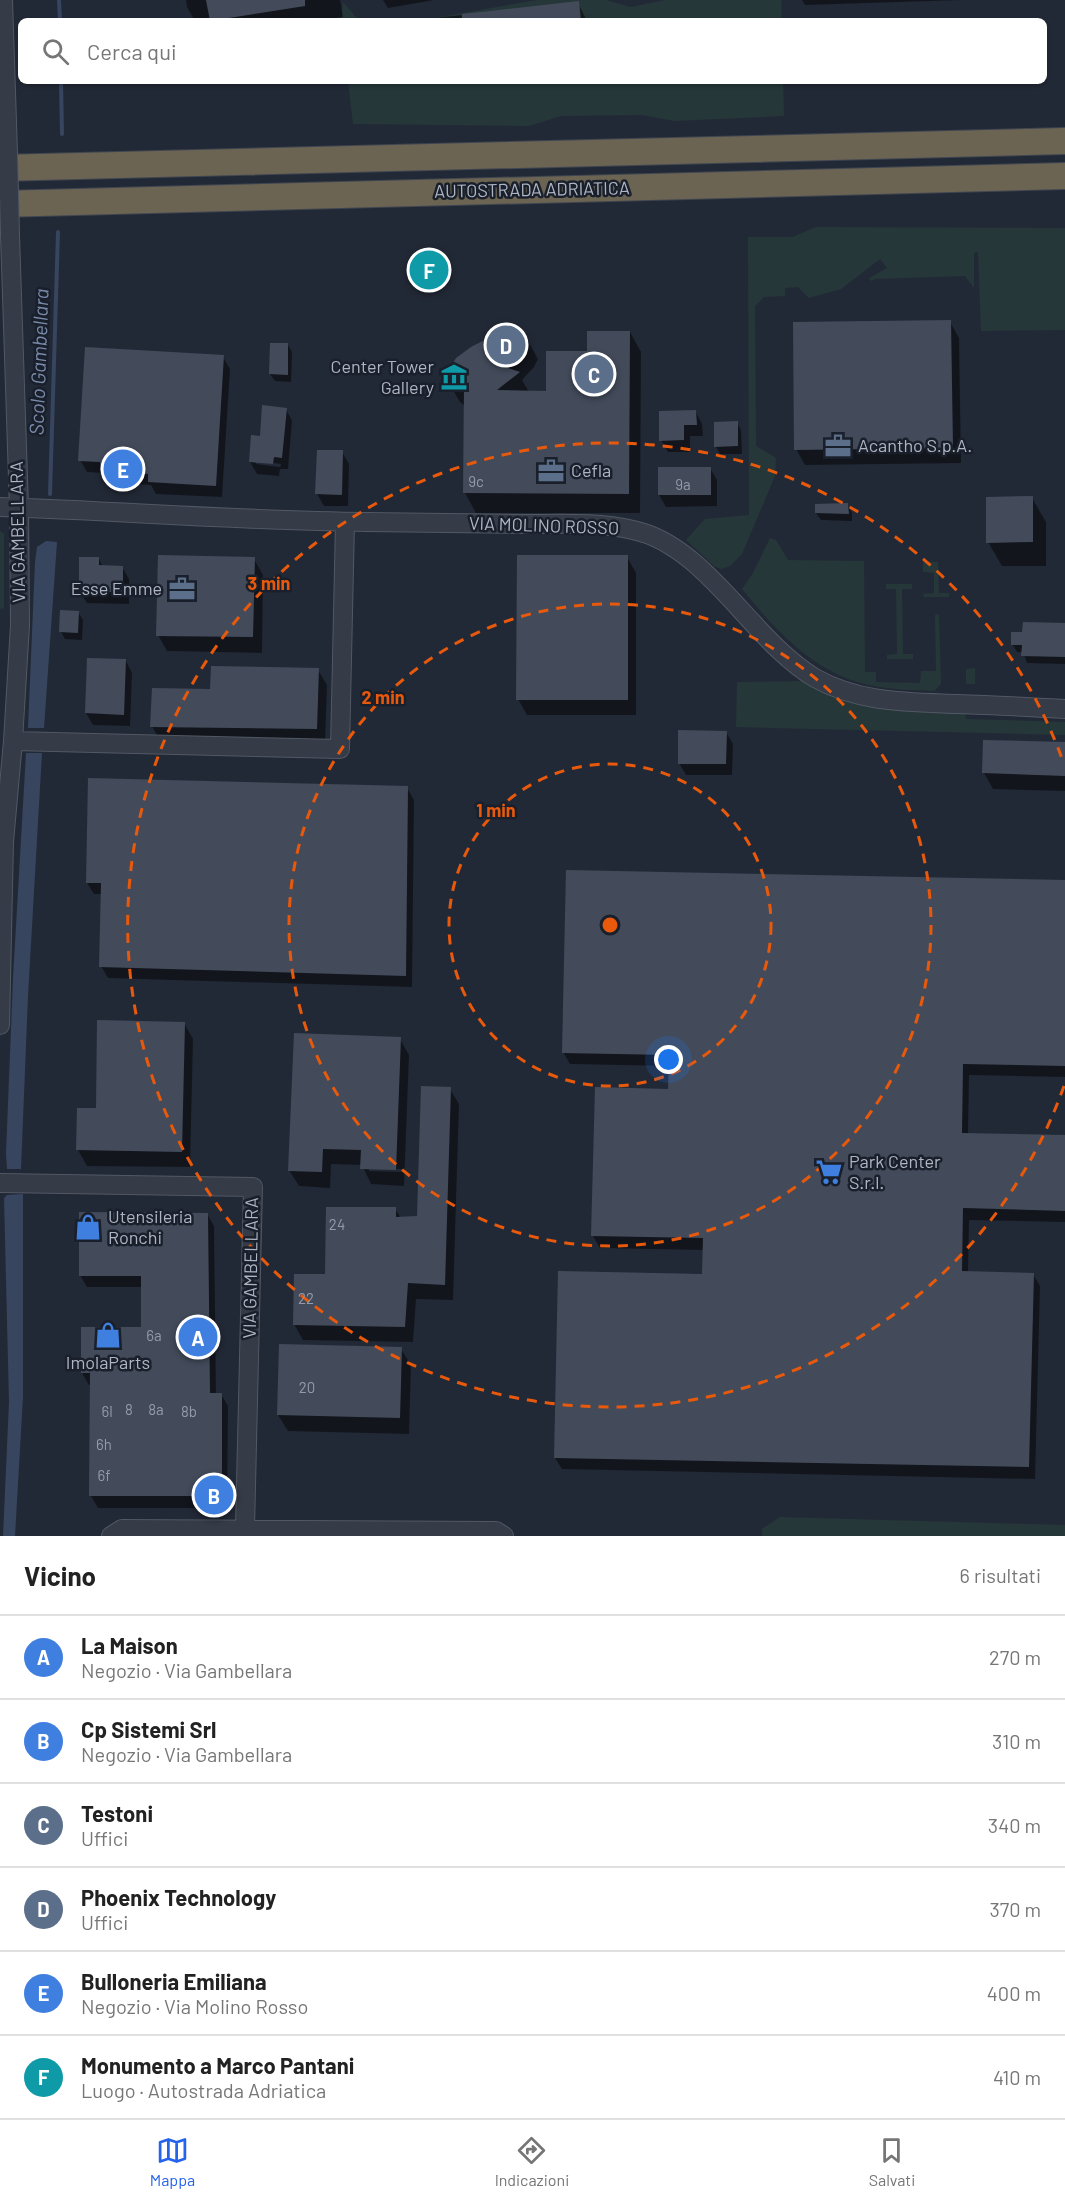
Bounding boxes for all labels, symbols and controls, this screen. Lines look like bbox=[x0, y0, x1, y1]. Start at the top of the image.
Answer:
search box bbox=[18, 18, 1047, 84]
icon: search bbox=[39, 35, 72, 68]
text: Cerca qui bbox=[87, 38, 177, 64]
street label: AUTOSTRADA ADRIATICA bbox=[434, 176, 630, 202]
pin: F bbox=[410, 248, 448, 292]
water label: Scolo Gambellara bbox=[23, 288, 53, 436]
pin: D bbox=[486, 322, 526, 368]
pin: C bbox=[574, 352, 614, 397]
place label: Center Tower Gallery bbox=[331, 355, 434, 398]
museum icon: Center Tower Gallery bbox=[439, 362, 469, 392]
office icon: Acantho S.p.A. bbox=[823, 431, 853, 461]
place label: Acantho S.p.A. bbox=[858, 434, 972, 456]
pin: E bbox=[104, 446, 142, 492]
office icon: Cefla bbox=[536, 456, 566, 486]
place label: Cefla bbox=[571, 459, 611, 481]
street label: VIA GAMBELLARA bbox=[5, 461, 29, 603]
house number: 9c bbox=[468, 472, 484, 490]
house number: 9a bbox=[675, 475, 691, 493]
street label: VIA MOLINO ROSSO bbox=[469, 511, 619, 539]
text: 3 min bbox=[248, 572, 290, 594]
office icon: Esse Emme bbox=[167, 574, 197, 604]
place label: Esse Emme bbox=[71, 577, 162, 599]
text: 2 min bbox=[361, 686, 405, 708]
text: 1 min bbox=[476, 799, 516, 821]
centre of rings bbox=[600, 915, 620, 935]
your location bbox=[654, 1045, 683, 1074]
place label: Park Center S.r.l. bbox=[849, 1150, 941, 1193]
supermarket icon: Park Center S.r.l. bbox=[814, 1157, 844, 1187]
street label: VIA GAMBELLARA bbox=[238, 1197, 262, 1339]
place label: Utensileria Ronchi bbox=[108, 1205, 193, 1248]
shop icon: Utensileria Ronchi bbox=[73, 1212, 103, 1242]
house number: 24 bbox=[329, 1215, 345, 1233]
house number: 22 bbox=[298, 1289, 314, 1307]
pin: A bbox=[178, 1314, 218, 1360]
shop icon: ImolaParts bbox=[93, 1320, 123, 1350]
house number: 6a bbox=[146, 1326, 162, 1344]
place label: ImolaParts bbox=[66, 1351, 150, 1373]
house number: 20 bbox=[299, 1378, 315, 1396]
house number: 8 bbox=[125, 1400, 133, 1418]
house number: 8a bbox=[148, 1400, 164, 1418]
house number: 6l bbox=[101, 1402, 113, 1420]
house number: 8b bbox=[181, 1402, 197, 1420]
house number: 6h bbox=[96, 1435, 112, 1453]
house number: 6f bbox=[97, 1466, 111, 1484]
pin: B bbox=[194, 1472, 234, 1518]
text: Vicino bbox=[24, 1560, 96, 1591]
text: 6 risultati bbox=[960, 1563, 1041, 1587]
text: La Maison bbox=[81, 1632, 178, 1658]
text: A bbox=[37, 1645, 50, 1669]
text: 270 m bbox=[989, 1645, 1041, 1669]
text: Negozio · Via Gambellara bbox=[81, 1658, 292, 1682]
text: Cp Sistemi Srl bbox=[81, 1716, 216, 1742]
text: B bbox=[37, 1729, 50, 1753]
text: 310 m bbox=[992, 1729, 1041, 1753]
text: Negozio · Via Gambellara bbox=[81, 1742, 292, 1766]
text: Testoni bbox=[81, 1800, 153, 1826]
text: C bbox=[37, 1813, 50, 1837]
text: 340 m bbox=[988, 1813, 1041, 1837]
text: Uffici bbox=[81, 1826, 128, 1850]
text: Phoenix Technology bbox=[81, 1884, 276, 1910]
text: D bbox=[37, 1897, 50, 1921]
text: 370 m bbox=[989, 1897, 1041, 1921]
text: Uffici bbox=[81, 1910, 128, 1934]
text: Bulloneria Emiliana bbox=[81, 1968, 267, 1994]
text: E bbox=[38, 1981, 49, 2005]
text: 400 m bbox=[987, 1981, 1041, 2005]
text: Negozio · Via Molino Rosso bbox=[81, 1994, 308, 2018]
text: Monumento a Marco Pantani bbox=[81, 2052, 354, 2078]
text: F bbox=[38, 2065, 49, 2089]
text: 410 m bbox=[993, 2065, 1041, 2089]
text: Luogo · Autostrada Adriatica bbox=[81, 2078, 326, 2102]
tab: Mappa bbox=[150, 2134, 195, 2189]
tab: Indicazioni bbox=[495, 2134, 569, 2189]
tab: Salvati bbox=[869, 2134, 915, 2189]

